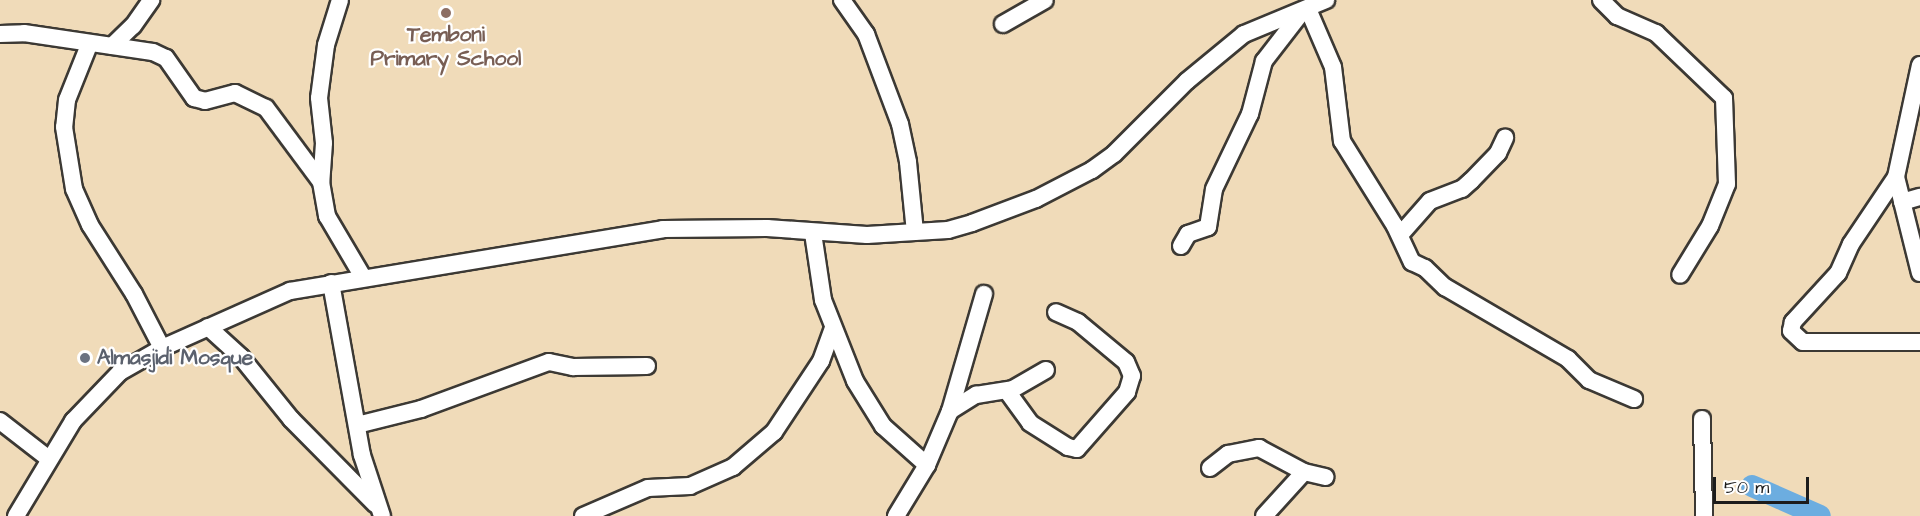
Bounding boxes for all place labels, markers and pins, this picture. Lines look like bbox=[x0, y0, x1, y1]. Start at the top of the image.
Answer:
marker: Temboni Primary School bbox=[439, 6, 453, 20]
place label: Temboni Primary School bbox=[371, 22, 521, 72]
place label: Almasjidi Mosque bbox=[97, 345, 253, 371]
marker: Almasjidi Mosque bbox=[78, 351, 92, 365]

